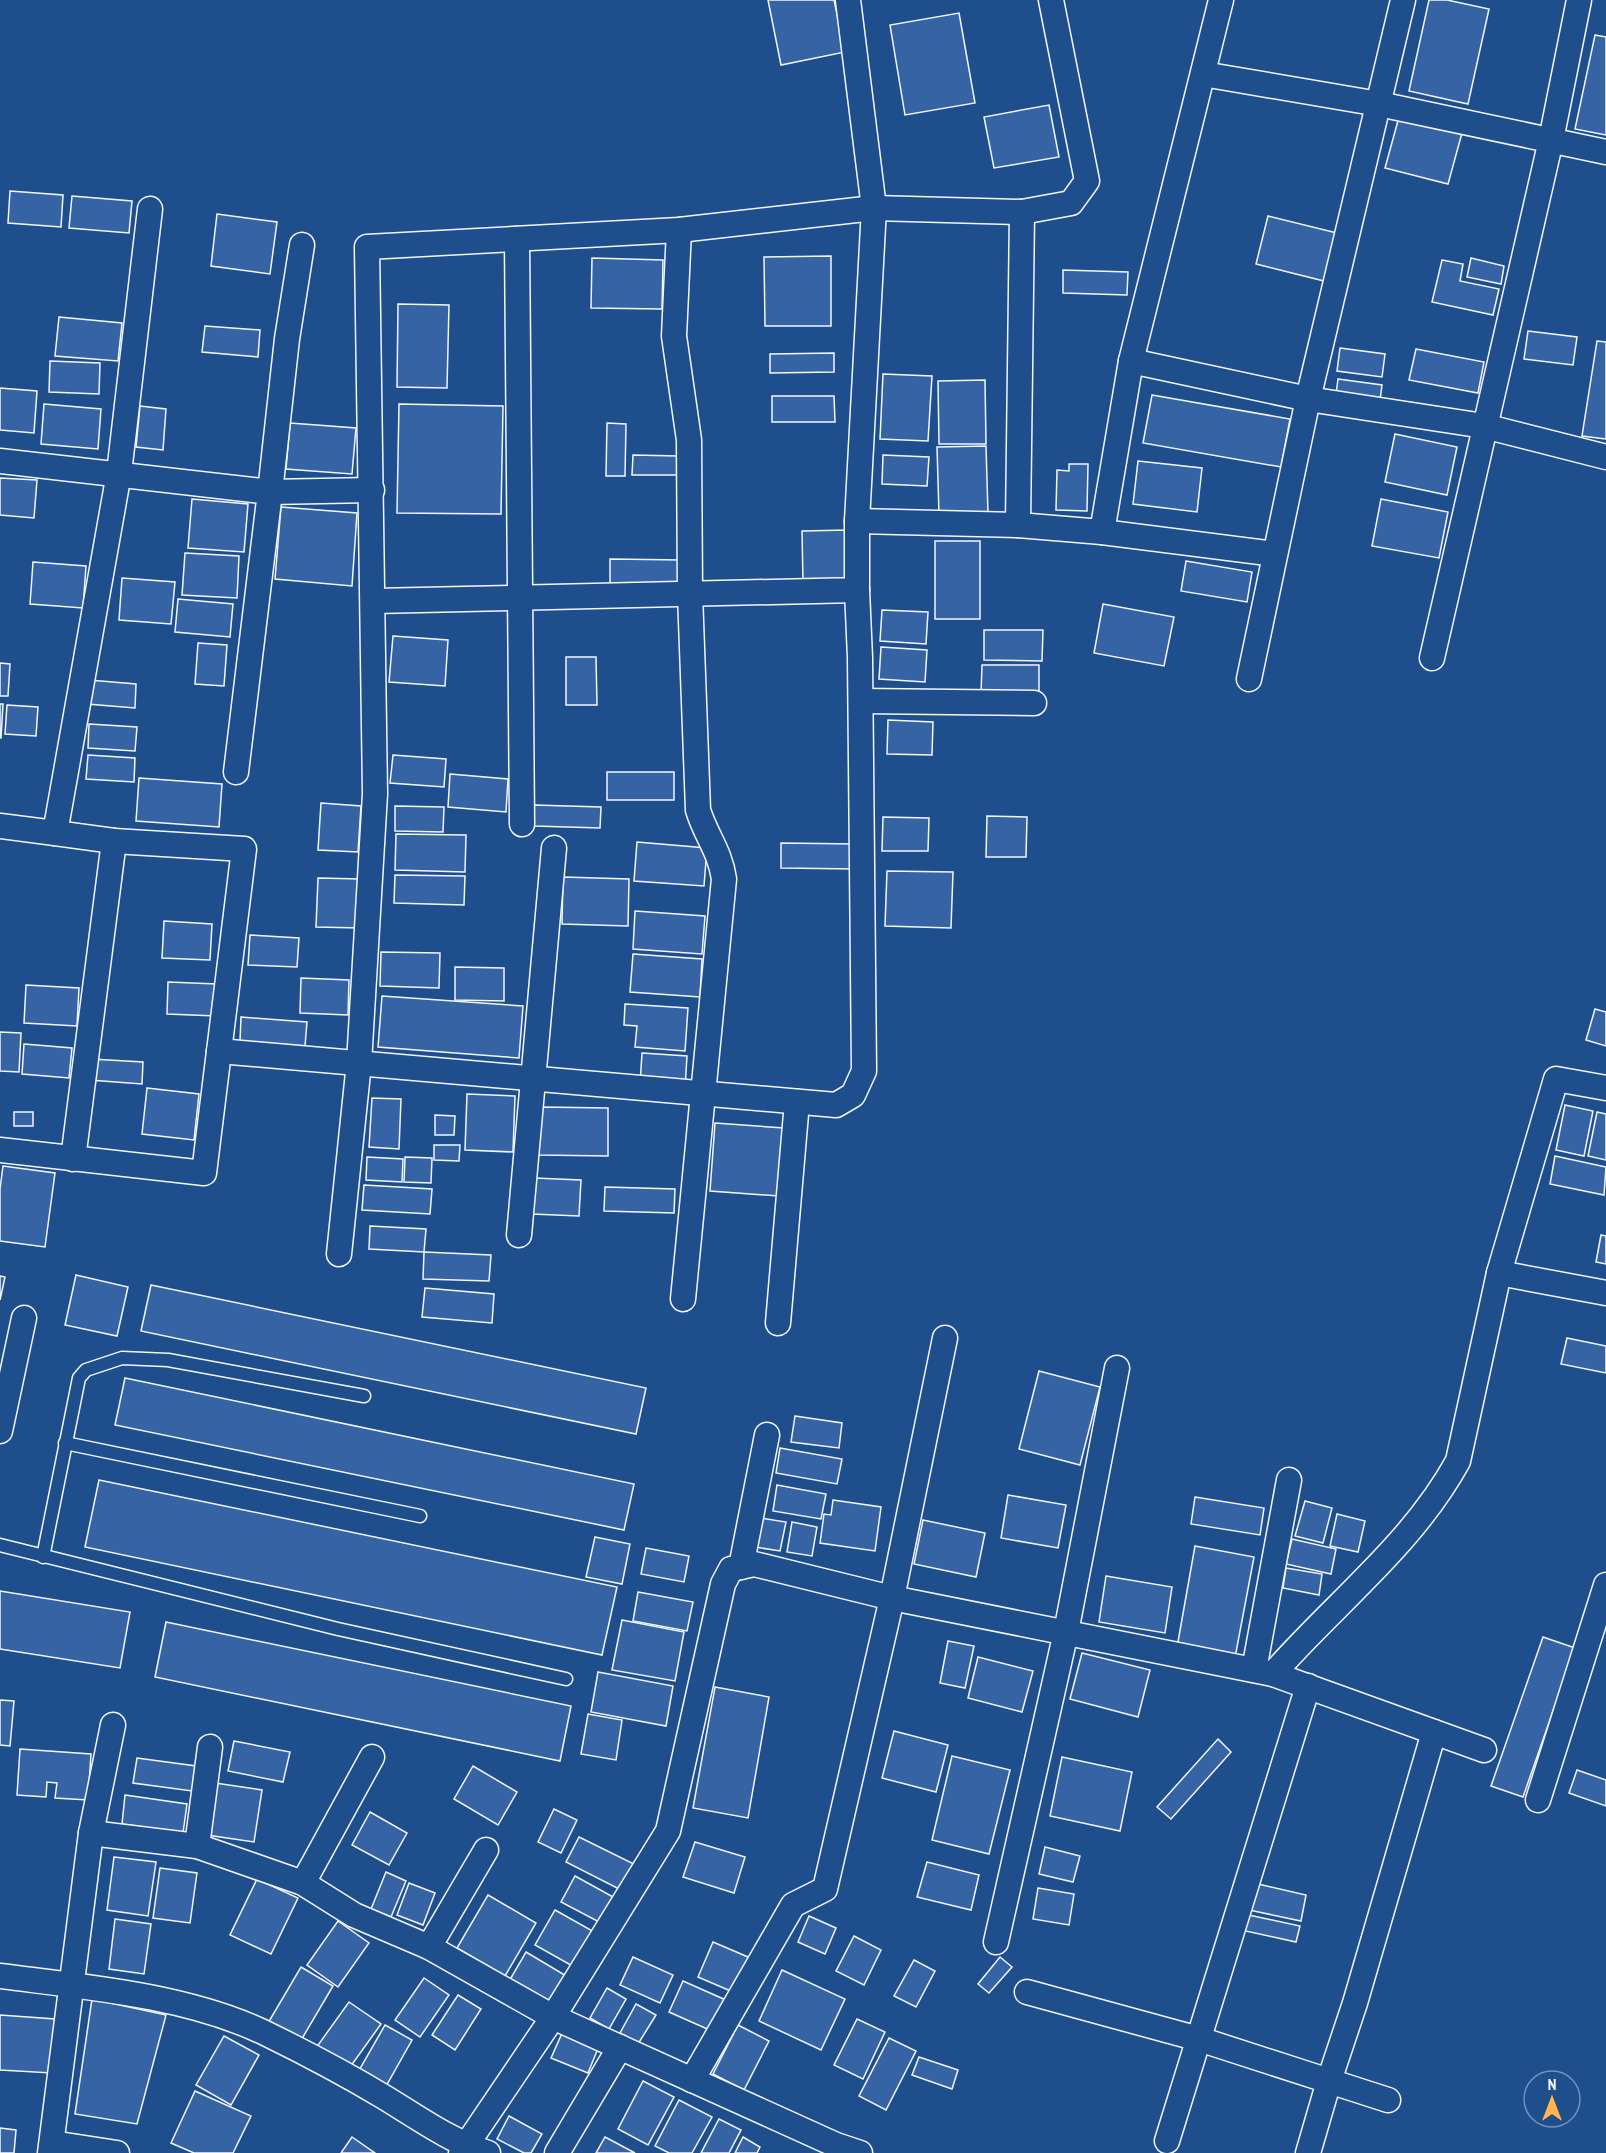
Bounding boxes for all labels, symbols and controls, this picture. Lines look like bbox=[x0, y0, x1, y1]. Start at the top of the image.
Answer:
north arrow bbox=[1522, 2069, 1582, 2129]
text: N bbox=[1548, 2074, 1556, 2094]

